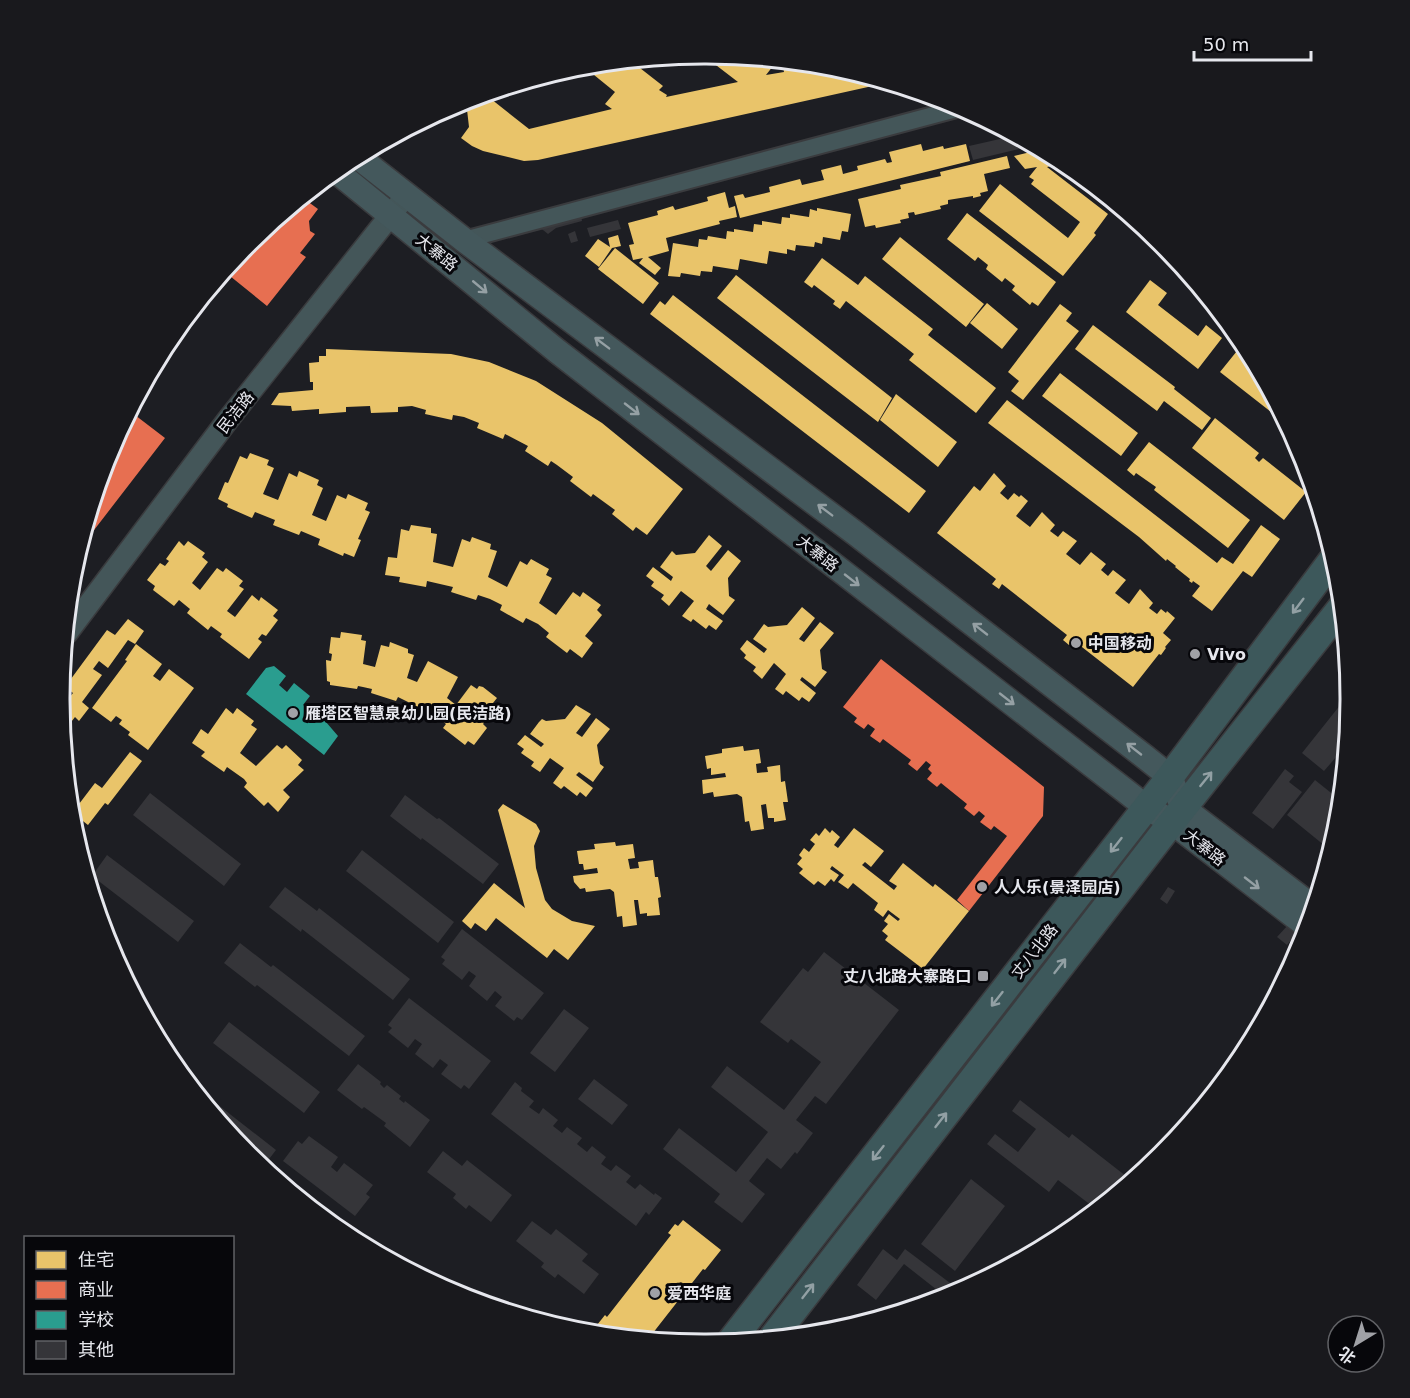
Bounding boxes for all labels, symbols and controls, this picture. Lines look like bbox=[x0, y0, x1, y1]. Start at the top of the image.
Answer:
scale bar bbox=[1194, 24, 1311, 62]
text: 50 m bbox=[1203, 34, 1249, 55]
street label: 大寨路 bbox=[412, 230, 461, 275]
one-way arrow bbox=[472, 280, 487, 294]
one-way arrow bbox=[594, 337, 610, 350]
street label: 民洁路 bbox=[213, 388, 258, 437]
one-way arrow bbox=[624, 403, 640, 416]
one-way arrow bbox=[818, 504, 834, 516]
street label: 大寨路 bbox=[793, 531, 842, 576]
one-way arrow bbox=[844, 574, 860, 586]
one-way arrow bbox=[1292, 598, 1305, 614]
one-way arrow bbox=[972, 623, 988, 636]
place label: 中国移动 bbox=[1088, 634, 1152, 653]
marker: 中国移动 bbox=[1069, 636, 1083, 650]
place label: Vivo bbox=[1207, 645, 1246, 664]
marker: Vivo bbox=[1188, 647, 1202, 661]
one-way arrow bbox=[998, 693, 1014, 706]
place label: 雁塔区智慧泉幼儿园(民洁路) bbox=[305, 704, 512, 723]
marker: 雁塔区智慧泉幼儿园(民洁路) bbox=[286, 706, 300, 720]
one-way arrow bbox=[1126, 742, 1142, 755]
one-way arrow bbox=[1199, 772, 1212, 788]
street label: 大寨路 bbox=[1180, 825, 1229, 870]
one-way arrow bbox=[1110, 836, 1123, 852]
one-way arrow bbox=[1243, 877, 1259, 890]
place label: 人人乐(景泽园店) bbox=[994, 878, 1121, 897]
marker: 人人乐(景泽园店) bbox=[975, 880, 989, 894]
street label: 丈八北路 bbox=[1007, 920, 1062, 982]
one-way arrow bbox=[1054, 959, 1067, 975]
place label: 丈八北路大寨路口 bbox=[843, 967, 971, 986]
marker: 丈八北路大寨路口 bbox=[976, 969, 990, 983]
one-way arrow bbox=[991, 991, 1004, 1007]
one-way arrow bbox=[934, 1113, 947, 1129]
one-way arrow bbox=[871, 1145, 884, 1161]
legend bbox=[24, 1236, 234, 1374]
text: 住宅 bbox=[78, 1249, 114, 1270]
text: 商业 bbox=[78, 1279, 114, 1300]
one-way arrow bbox=[802, 1283, 815, 1299]
place label: 爱西华庭 bbox=[667, 1284, 731, 1303]
marker: 爱西华庭 bbox=[648, 1286, 662, 1300]
text: 学校 bbox=[78, 1309, 114, 1330]
north arrow bbox=[1326, 1314, 1386, 1374]
text: 其他 bbox=[78, 1339, 114, 1360]
text: 北 bbox=[1335, 1343, 1359, 1368]

